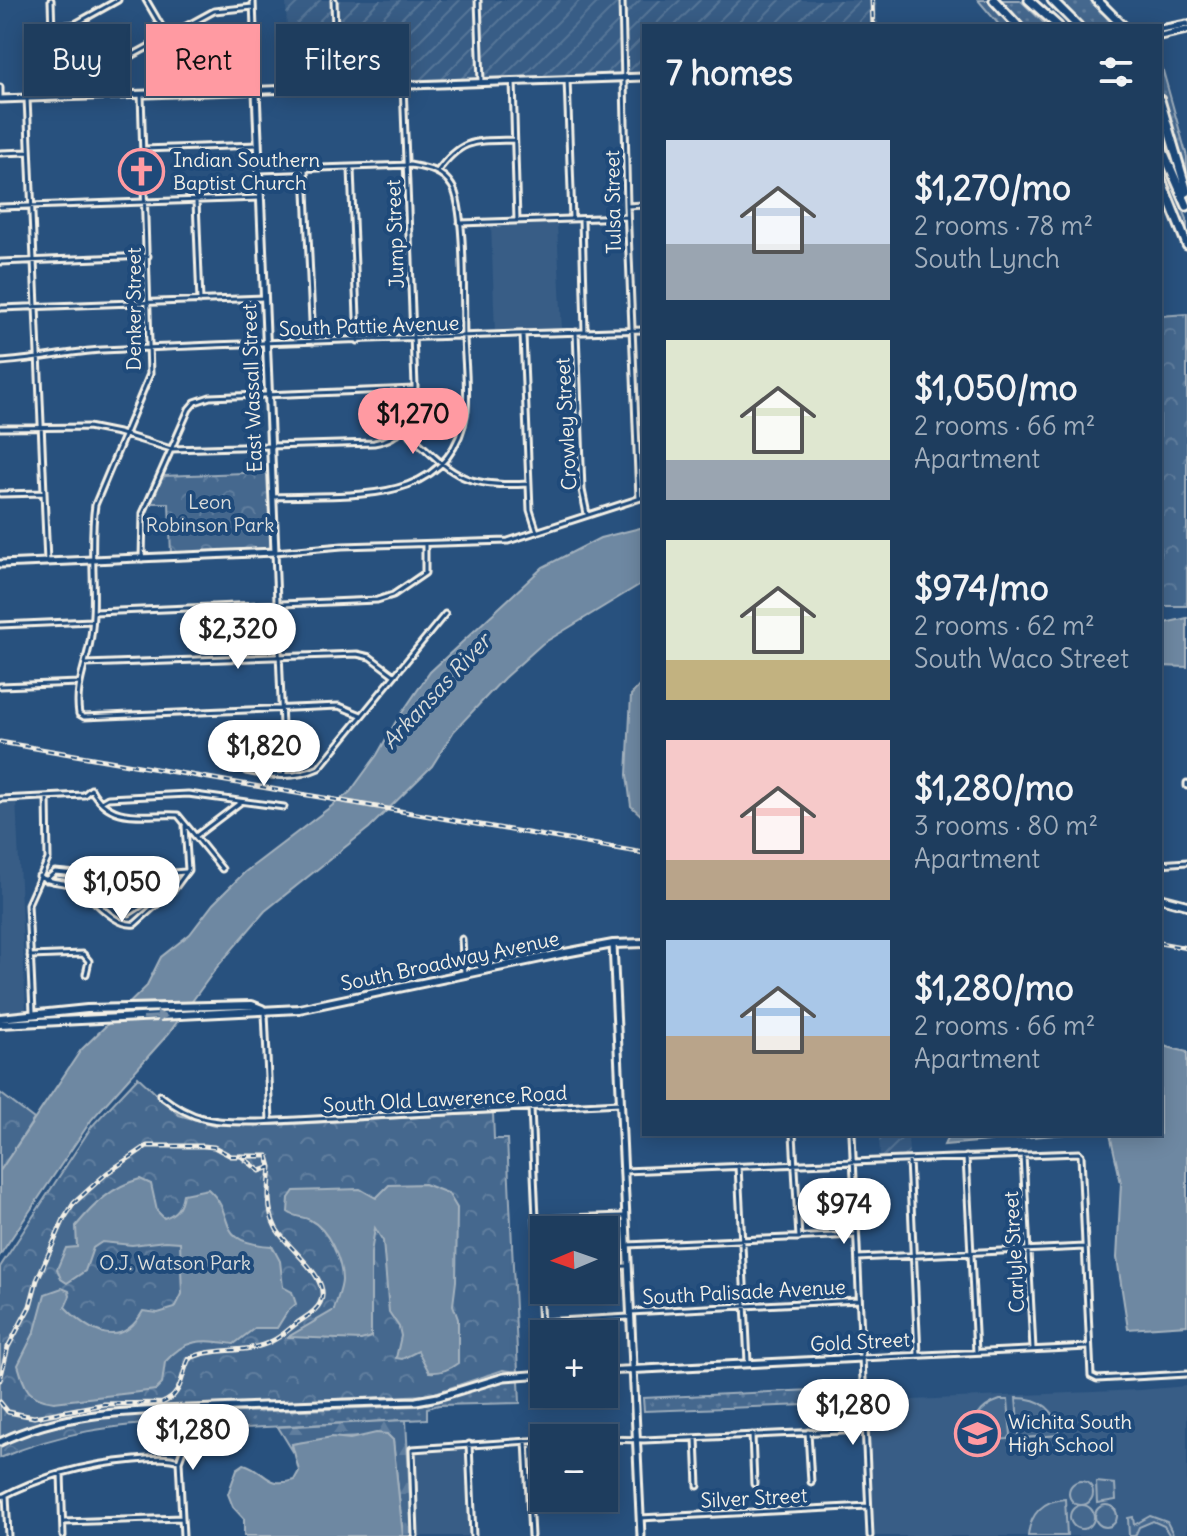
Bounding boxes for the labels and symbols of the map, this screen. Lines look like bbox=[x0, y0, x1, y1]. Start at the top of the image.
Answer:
church icon: Indian Southern Baptist Church bbox=[118, 147, 166, 195]
place label: Indian Southern Baptist Church bbox=[173, 147, 320, 195]
street label: Tulsa Street bbox=[599, 150, 626, 254]
street label: Jump Street bbox=[380, 179, 409, 289]
street label: Denker Street bbox=[121, 247, 146, 371]
street label: East Wassall Street bbox=[236, 303, 267, 473]
street label: South Pattie Avenue bbox=[278, 310, 460, 341]
street label: Crowley Street bbox=[550, 357, 581, 491]
pin: $1,270 bbox=[348, 388, 478, 456]
park label: Leon Robinson Park bbox=[146, 489, 274, 537]
pin: $2,320 bbox=[173, 603, 303, 671]
water label: Arkansas River bbox=[375, 625, 499, 755]
pin: $1,820 bbox=[199, 720, 329, 788]
pin: $1,050 bbox=[57, 856, 187, 924]
street label: South Broadway Avenue bbox=[338, 925, 561, 996]
one-way arrow bbox=[143, 1010, 168, 1023]
street label: South Old Lawerence Road bbox=[322, 1080, 568, 1117]
pin: $974 bbox=[797, 1178, 891, 1246]
street label: Carlyle Street bbox=[998, 1190, 1029, 1314]
north arrow bbox=[530, 1216, 618, 1304]
park label: O.J. Watson Park bbox=[99, 1250, 251, 1275]
street label: South Palisade Avenue bbox=[642, 1274, 846, 1309]
street label: Gold Street bbox=[809, 1326, 911, 1357]
pin: $1,280 bbox=[788, 1379, 918, 1447]
pin: $1,280 bbox=[128, 1404, 258, 1472]
place label: Wichita South High School bbox=[1008, 1409, 1132, 1457]
school or university icon: Wichita South High School bbox=[953, 1410, 1001, 1458]
street label: Silver Street bbox=[700, 1482, 808, 1513]

